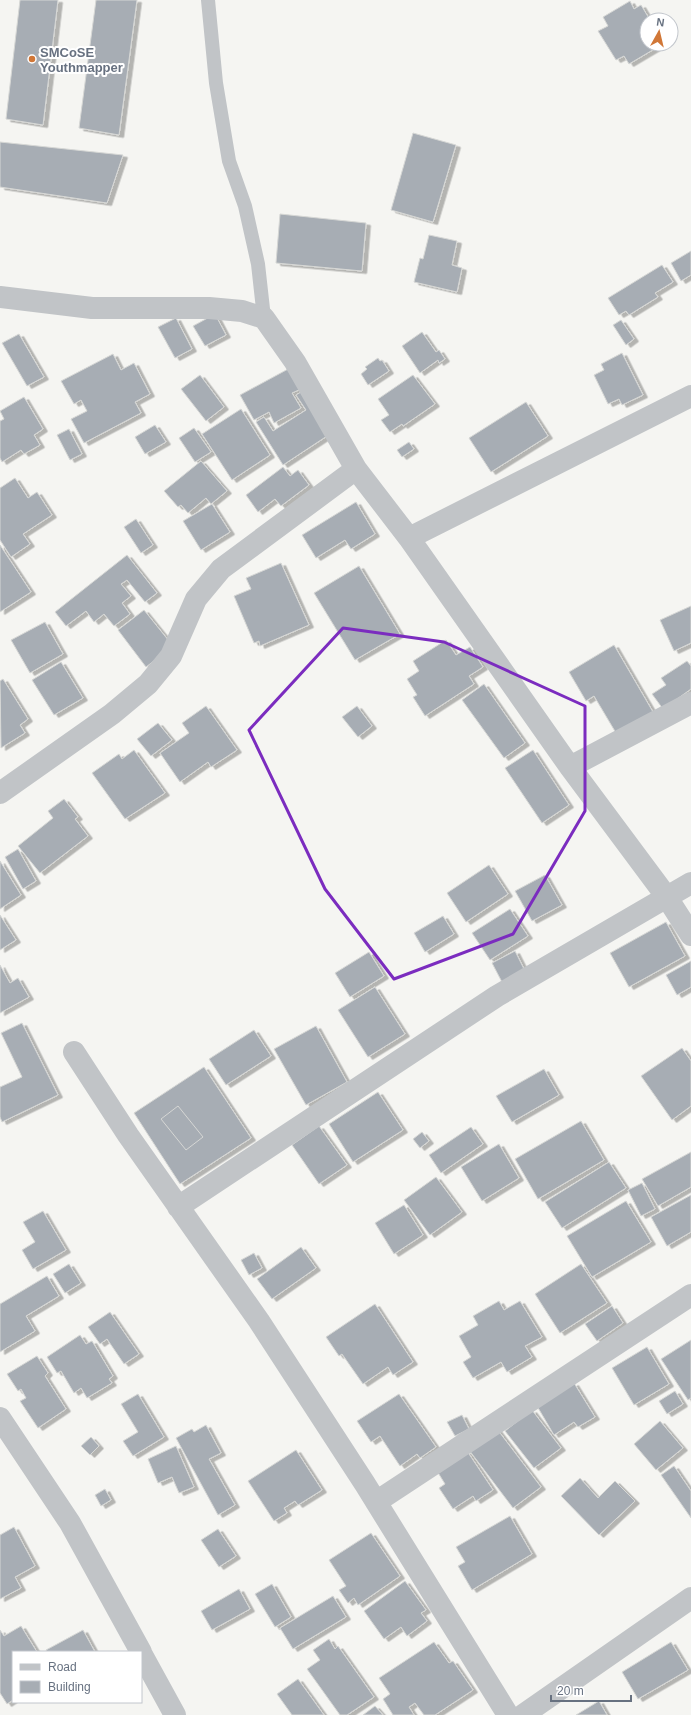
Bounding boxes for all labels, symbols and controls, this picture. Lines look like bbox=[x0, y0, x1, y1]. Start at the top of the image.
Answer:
north arrow bbox=[639, 12, 679, 52]
text: N bbox=[656, 16, 665, 29]
place label: SMCoSE Youthmapper bbox=[40, 45, 123, 75]
marker: SMCoSE Youthmapper bbox=[27, 54, 37, 64]
legend bbox=[12, 1651, 142, 1703]
text: Road bbox=[48, 1660, 77, 1674]
scale bar bbox=[551, 1677, 631, 1703]
text: Building bbox=[48, 1680, 91, 1694]
text: 20 m bbox=[557, 1684, 584, 1698]

